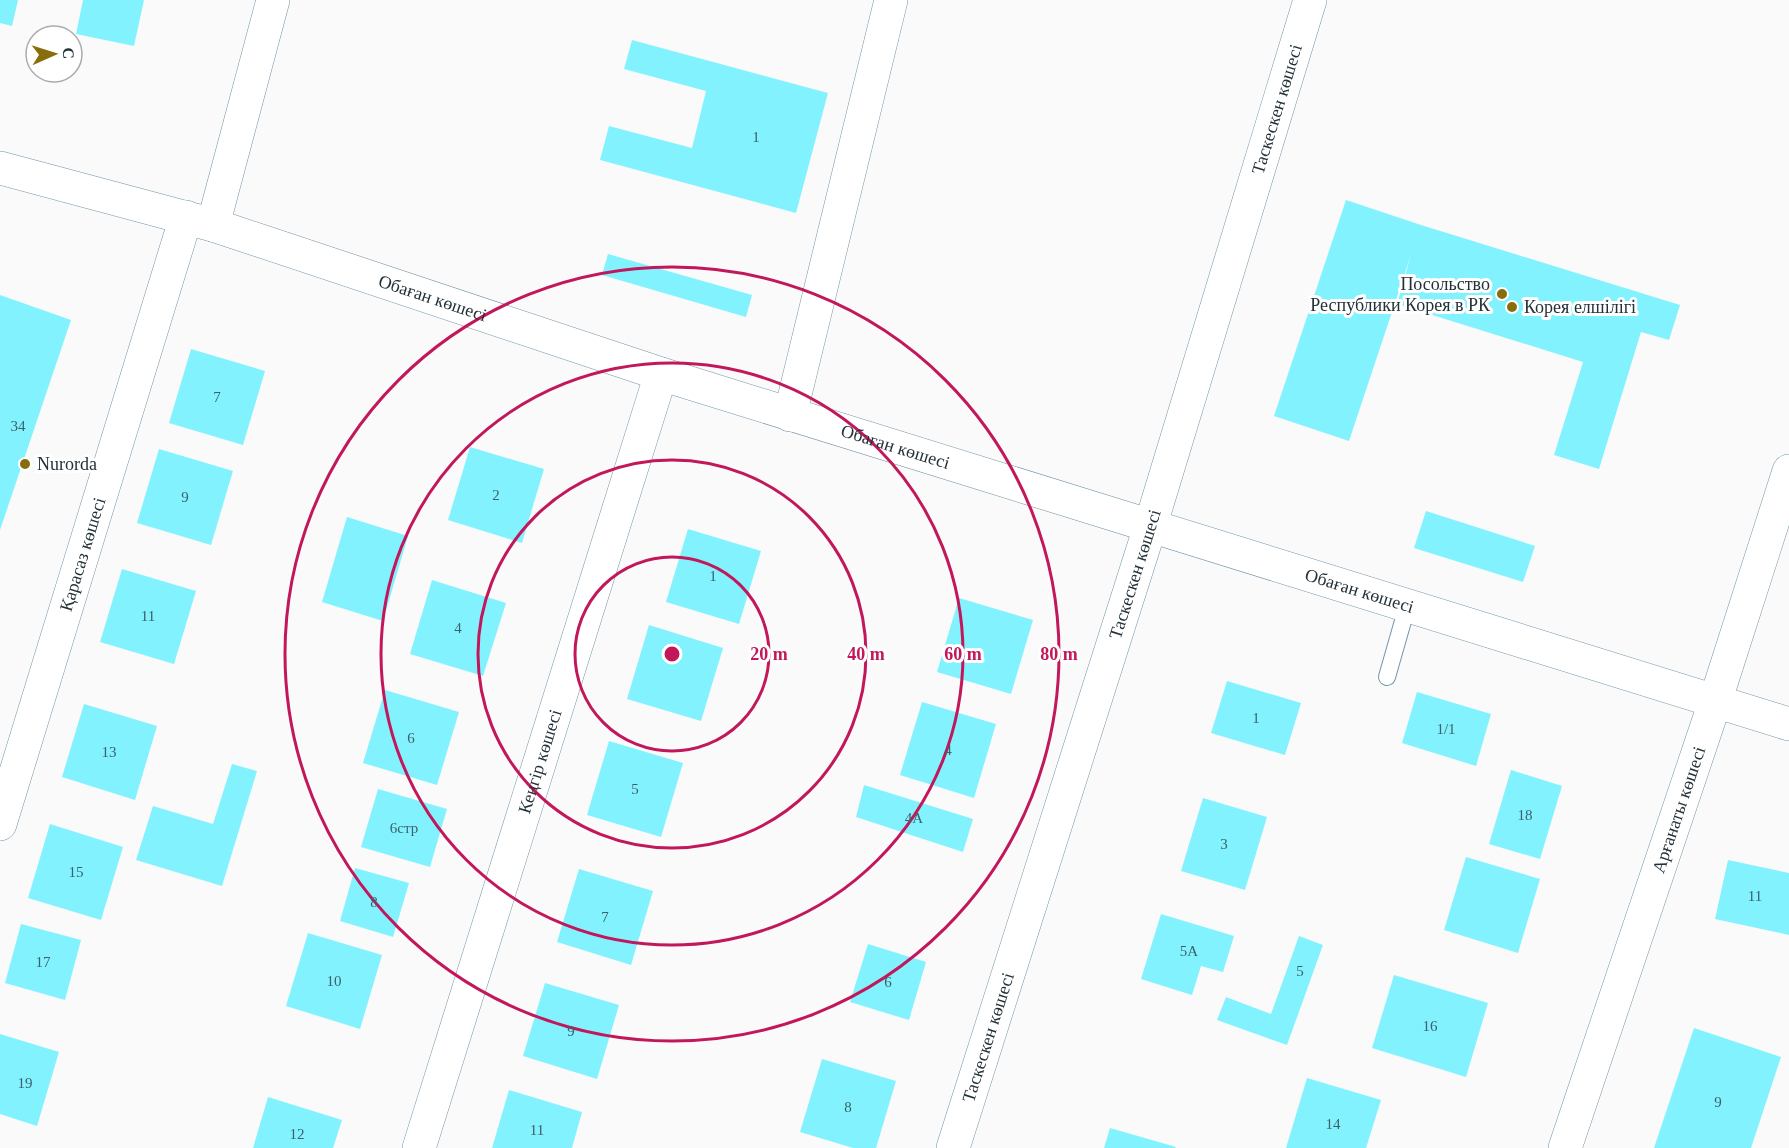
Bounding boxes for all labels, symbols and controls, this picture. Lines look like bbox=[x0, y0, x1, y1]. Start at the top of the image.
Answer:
north arrow bbox=[24, 24, 84, 84]
street label: Таскескен көшесі bbox=[1248, 42, 1306, 177]
text: С bbox=[60, 47, 77, 59]
house number: 1 bbox=[752, 129, 760, 145]
street label: Обаған көшесі bbox=[376, 271, 489, 325]
place label: Посольство Республики Корея в РК bbox=[1310, 274, 1491, 315]
marker: Посольство Республики Корея в РК bbox=[1495, 287, 1509, 301]
place label: Корея елшілігі bbox=[1524, 297, 1636, 317]
marker: Корея елшілігі bbox=[1505, 300, 1519, 314]
house number: 7 bbox=[213, 389, 221, 405]
house number: 34 bbox=[11, 418, 26, 434]
street label: Обаған көшесі bbox=[839, 420, 952, 473]
place label: Nurorda bbox=[37, 454, 97, 474]
marker: Nurorda bbox=[18, 457, 32, 471]
house number: 2 bbox=[492, 487, 500, 503]
house number: 9 bbox=[181, 489, 189, 505]
street label: Қарасаз көшесі bbox=[56, 495, 109, 614]
street label: Таскескен көшесі bbox=[1105, 507, 1165, 641]
street label: Обаған көшесі bbox=[1303, 564, 1416, 617]
house number: 1 bbox=[709, 568, 717, 584]
house number: 11 bbox=[141, 608, 155, 624]
house number: 4 bbox=[454, 620, 462, 636]
centre of rings bbox=[662, 644, 682, 664]
text: 20 m bbox=[750, 644, 788, 664]
text: 40 m bbox=[847, 644, 885, 664]
text: 60 m bbox=[944, 644, 982, 664]
text: 80 m bbox=[1040, 644, 1078, 664]
street label: Кеңгір көшесі bbox=[514, 707, 566, 816]
house number: 1 bbox=[1252, 710, 1260, 726]
house number: 1/1 bbox=[1436, 721, 1456, 737]
house number: 6 bbox=[407, 730, 415, 746]
house number: 4 bbox=[944, 742, 952, 758]
house number: 13 bbox=[102, 744, 117, 760]
street label: Арғанаты көшесі bbox=[1648, 744, 1709, 875]
house number: 5 bbox=[631, 781, 639, 797]
house number: 18 bbox=[1518, 807, 1533, 823]
house number: 4А bbox=[905, 810, 923, 826]
house number: 6стр bbox=[390, 820, 418, 836]
house number: 3 bbox=[1220, 836, 1228, 852]
house number: 15 bbox=[69, 864, 84, 880]
house number: 11 bbox=[1748, 888, 1762, 904]
house number: 8 bbox=[370, 894, 378, 910]
house number: 7 bbox=[601, 909, 609, 925]
house number: 5А bbox=[1180, 943, 1198, 959]
house number: 17 bbox=[36, 954, 51, 970]
house number: 5 bbox=[1296, 963, 1304, 979]
street label: Таскескен көшесі bbox=[958, 970, 1018, 1105]
house number: 10 bbox=[327, 973, 342, 989]
house number: 6 bbox=[884, 974, 892, 990]
house number: 16 bbox=[1423, 1018, 1438, 1034]
house number: 9 bbox=[567, 1023, 575, 1039]
house number: 19 bbox=[18, 1075, 33, 1091]
house number: 9 bbox=[1714, 1094, 1722, 1110]
house number: 8 bbox=[844, 1099, 852, 1115]
house number: 14 bbox=[1326, 1116, 1341, 1132]
house number: 11 bbox=[530, 1122, 544, 1138]
house number: 12 bbox=[290, 1126, 305, 1142]

